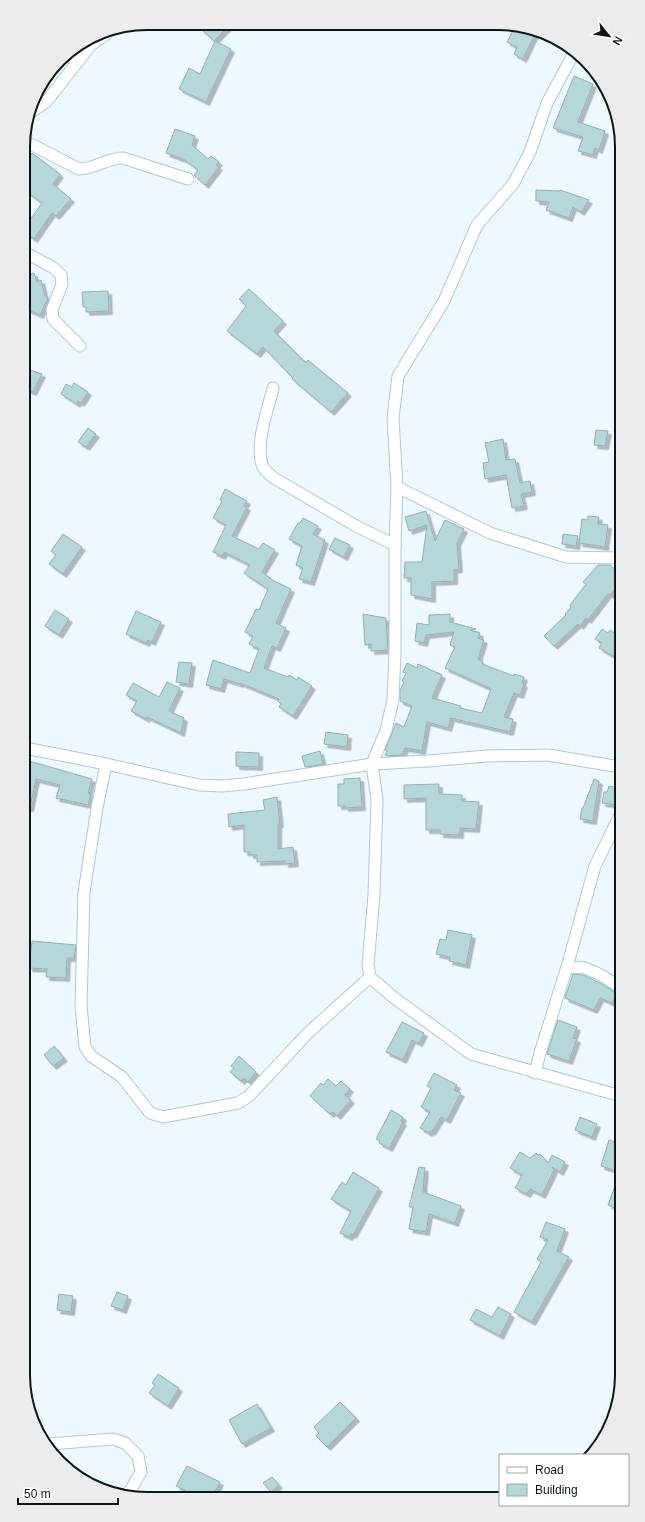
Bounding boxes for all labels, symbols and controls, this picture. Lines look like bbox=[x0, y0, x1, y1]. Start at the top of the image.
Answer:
north arrow bbox=[589, 16, 629, 56]
text: N bbox=[610, 35, 625, 47]
legend bbox=[499, 1454, 629, 1506]
text: Road bbox=[535, 1463, 564, 1477]
scale bar bbox=[18, 1480, 118, 1506]
text: Building bbox=[535, 1483, 578, 1497]
text: 50 m bbox=[24, 1487, 51, 1501]

